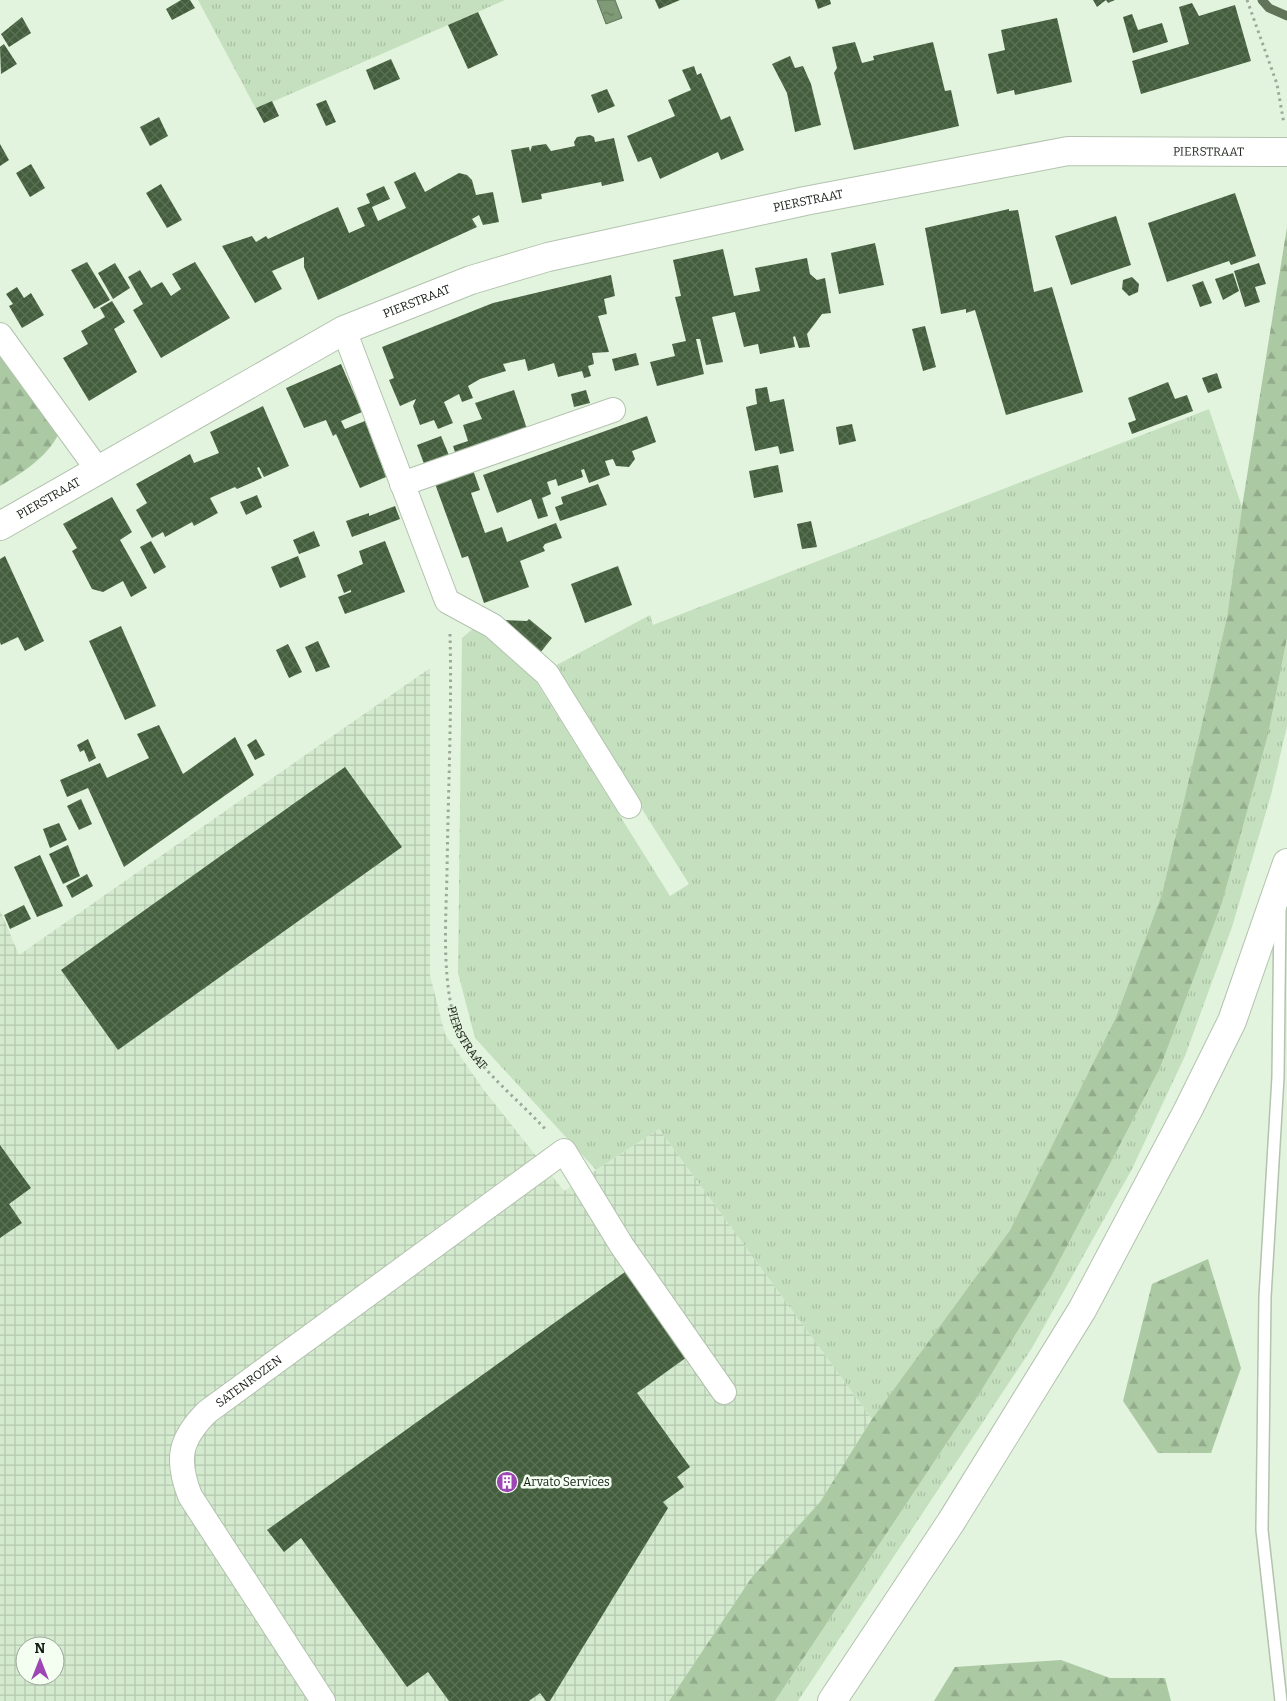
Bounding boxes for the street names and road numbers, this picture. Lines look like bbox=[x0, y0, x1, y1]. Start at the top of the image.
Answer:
street label: PIERSTRAAT bbox=[1173, 144, 1244, 159]
street label: PIERSTRAAT bbox=[772, 187, 844, 215]
street label: PIERSTRAAT bbox=[381, 282, 452, 321]
street label: PIERSTRAAT bbox=[14, 475, 83, 522]
street label: PIERSTRAAT bbox=[444, 1005, 490, 1072]
street label: SATENROZEN bbox=[213, 1352, 285, 1410]

